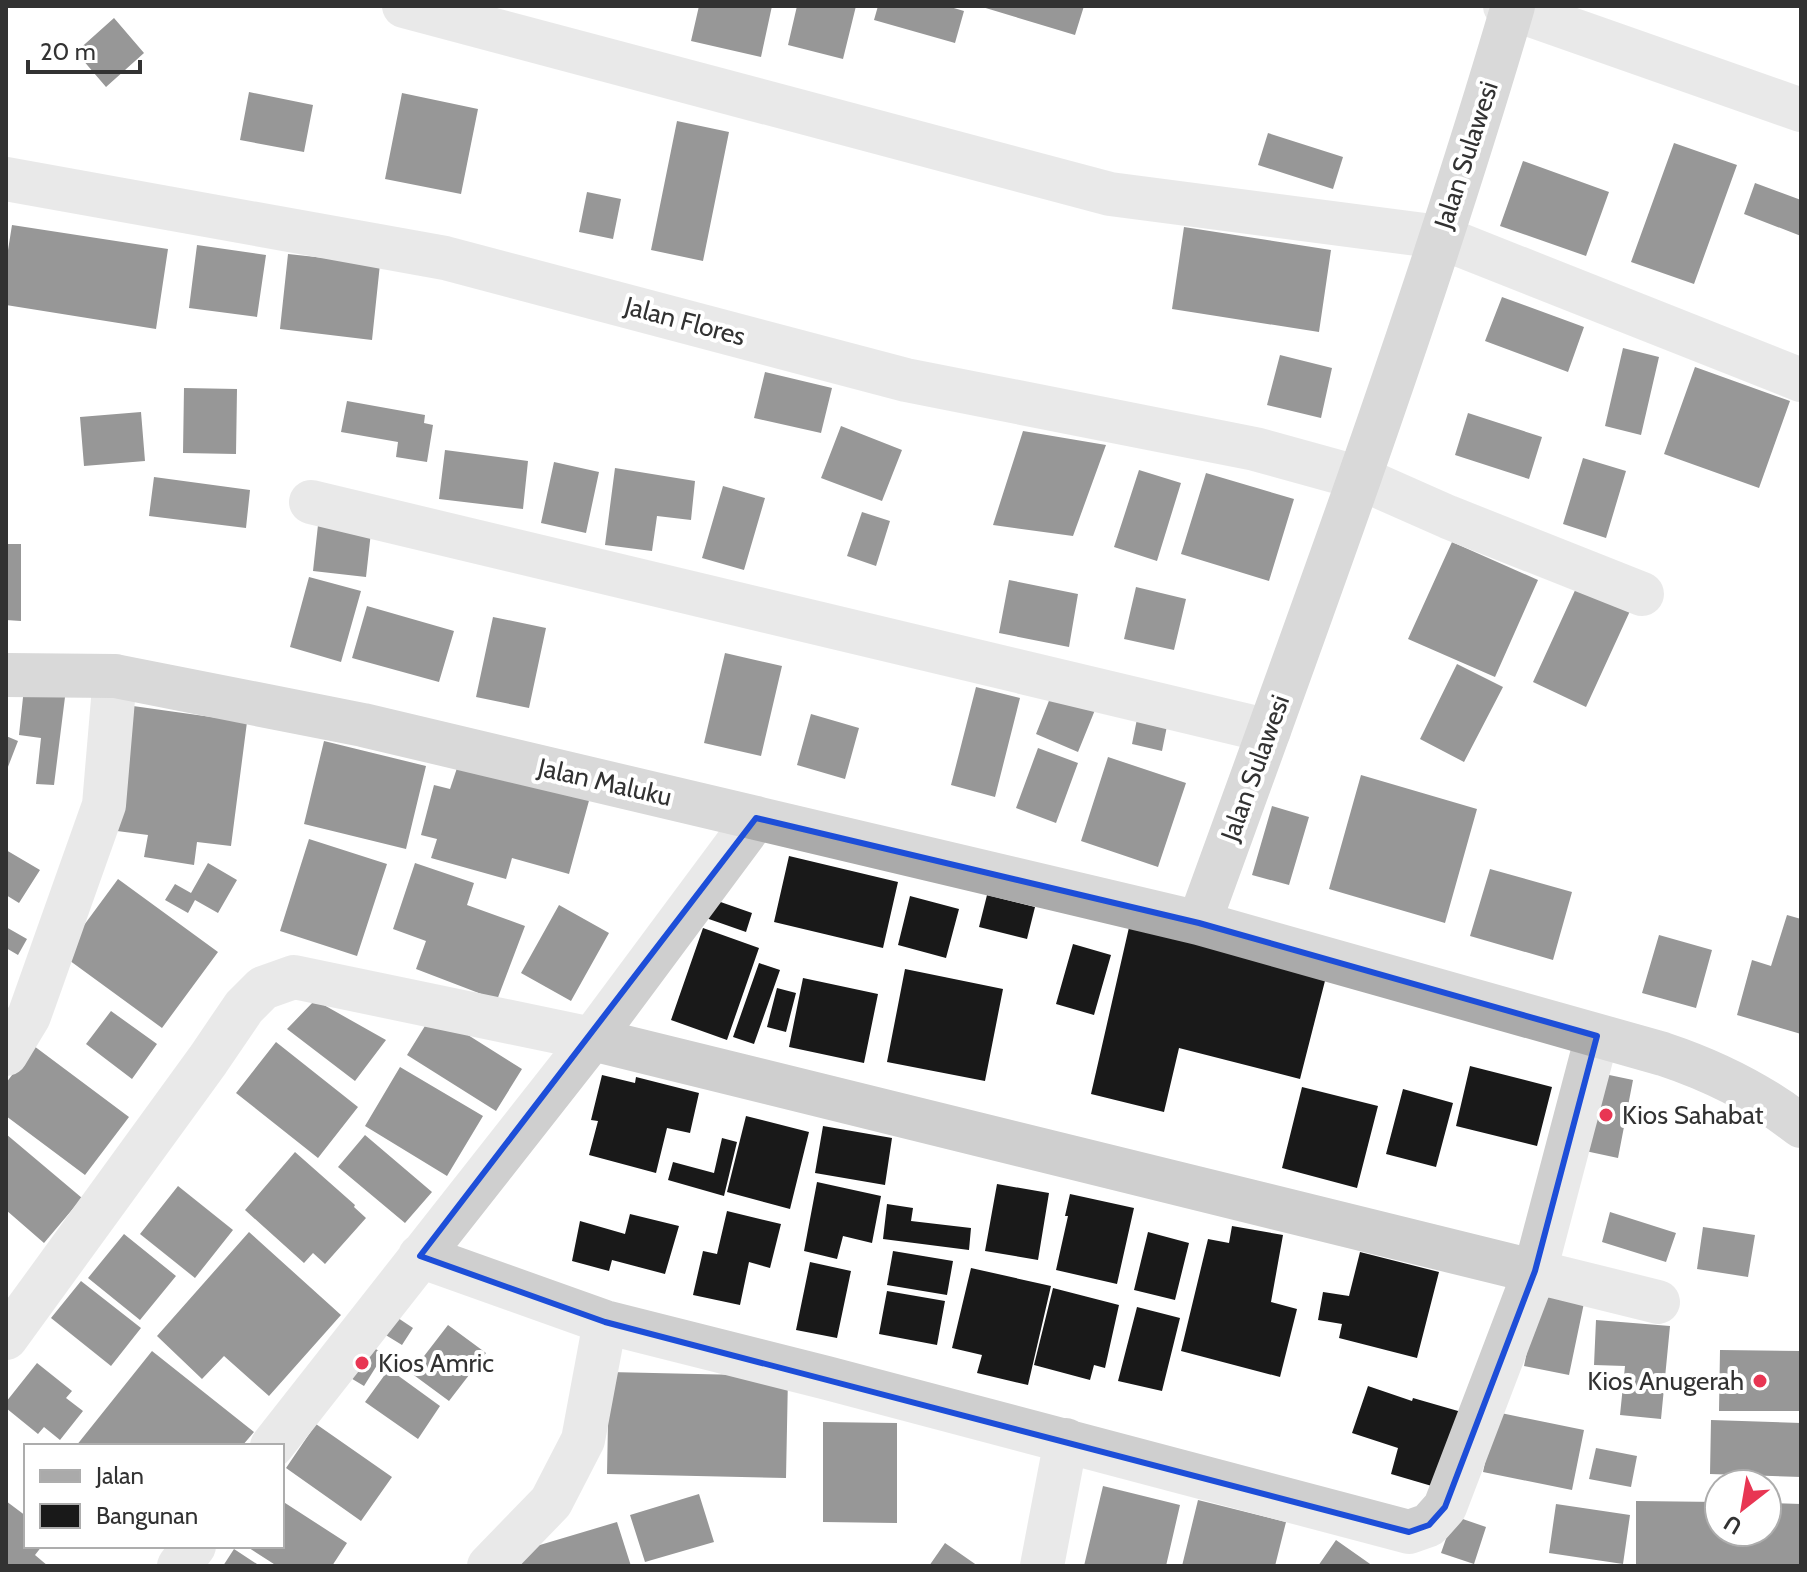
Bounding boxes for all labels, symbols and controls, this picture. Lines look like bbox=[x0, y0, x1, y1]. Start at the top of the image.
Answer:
scale bar bbox=[28, 24, 140, 74]
text: 20 m bbox=[40, 37, 96, 66]
street label: Jalan Sulawesi bbox=[1427, 77, 1505, 234]
street label: Jalan Flores bbox=[620, 289, 749, 353]
street label: Jalan Sulawesi bbox=[1213, 691, 1296, 846]
street label: Jalan Maluku bbox=[534, 751, 675, 813]
place label: Kios Sahabat bbox=[1622, 1099, 1764, 1131]
marker: Kios Sahabat bbox=[1597, 1106, 1615, 1124]
place label: Kios Amric bbox=[378, 1347, 494, 1379]
marker: Kios Amric bbox=[353, 1354, 371, 1372]
place label: Kios Anugerah bbox=[1587, 1365, 1744, 1397]
marker: Kios Anugerah bbox=[1751, 1372, 1769, 1390]
legend bbox=[24, 1444, 284, 1548]
text: Jalan bbox=[95, 1461, 144, 1490]
north arrow bbox=[1703, 1468, 1783, 1548]
text: Bangunan bbox=[96, 1501, 198, 1530]
text: U bbox=[1719, 1509, 1747, 1540]

